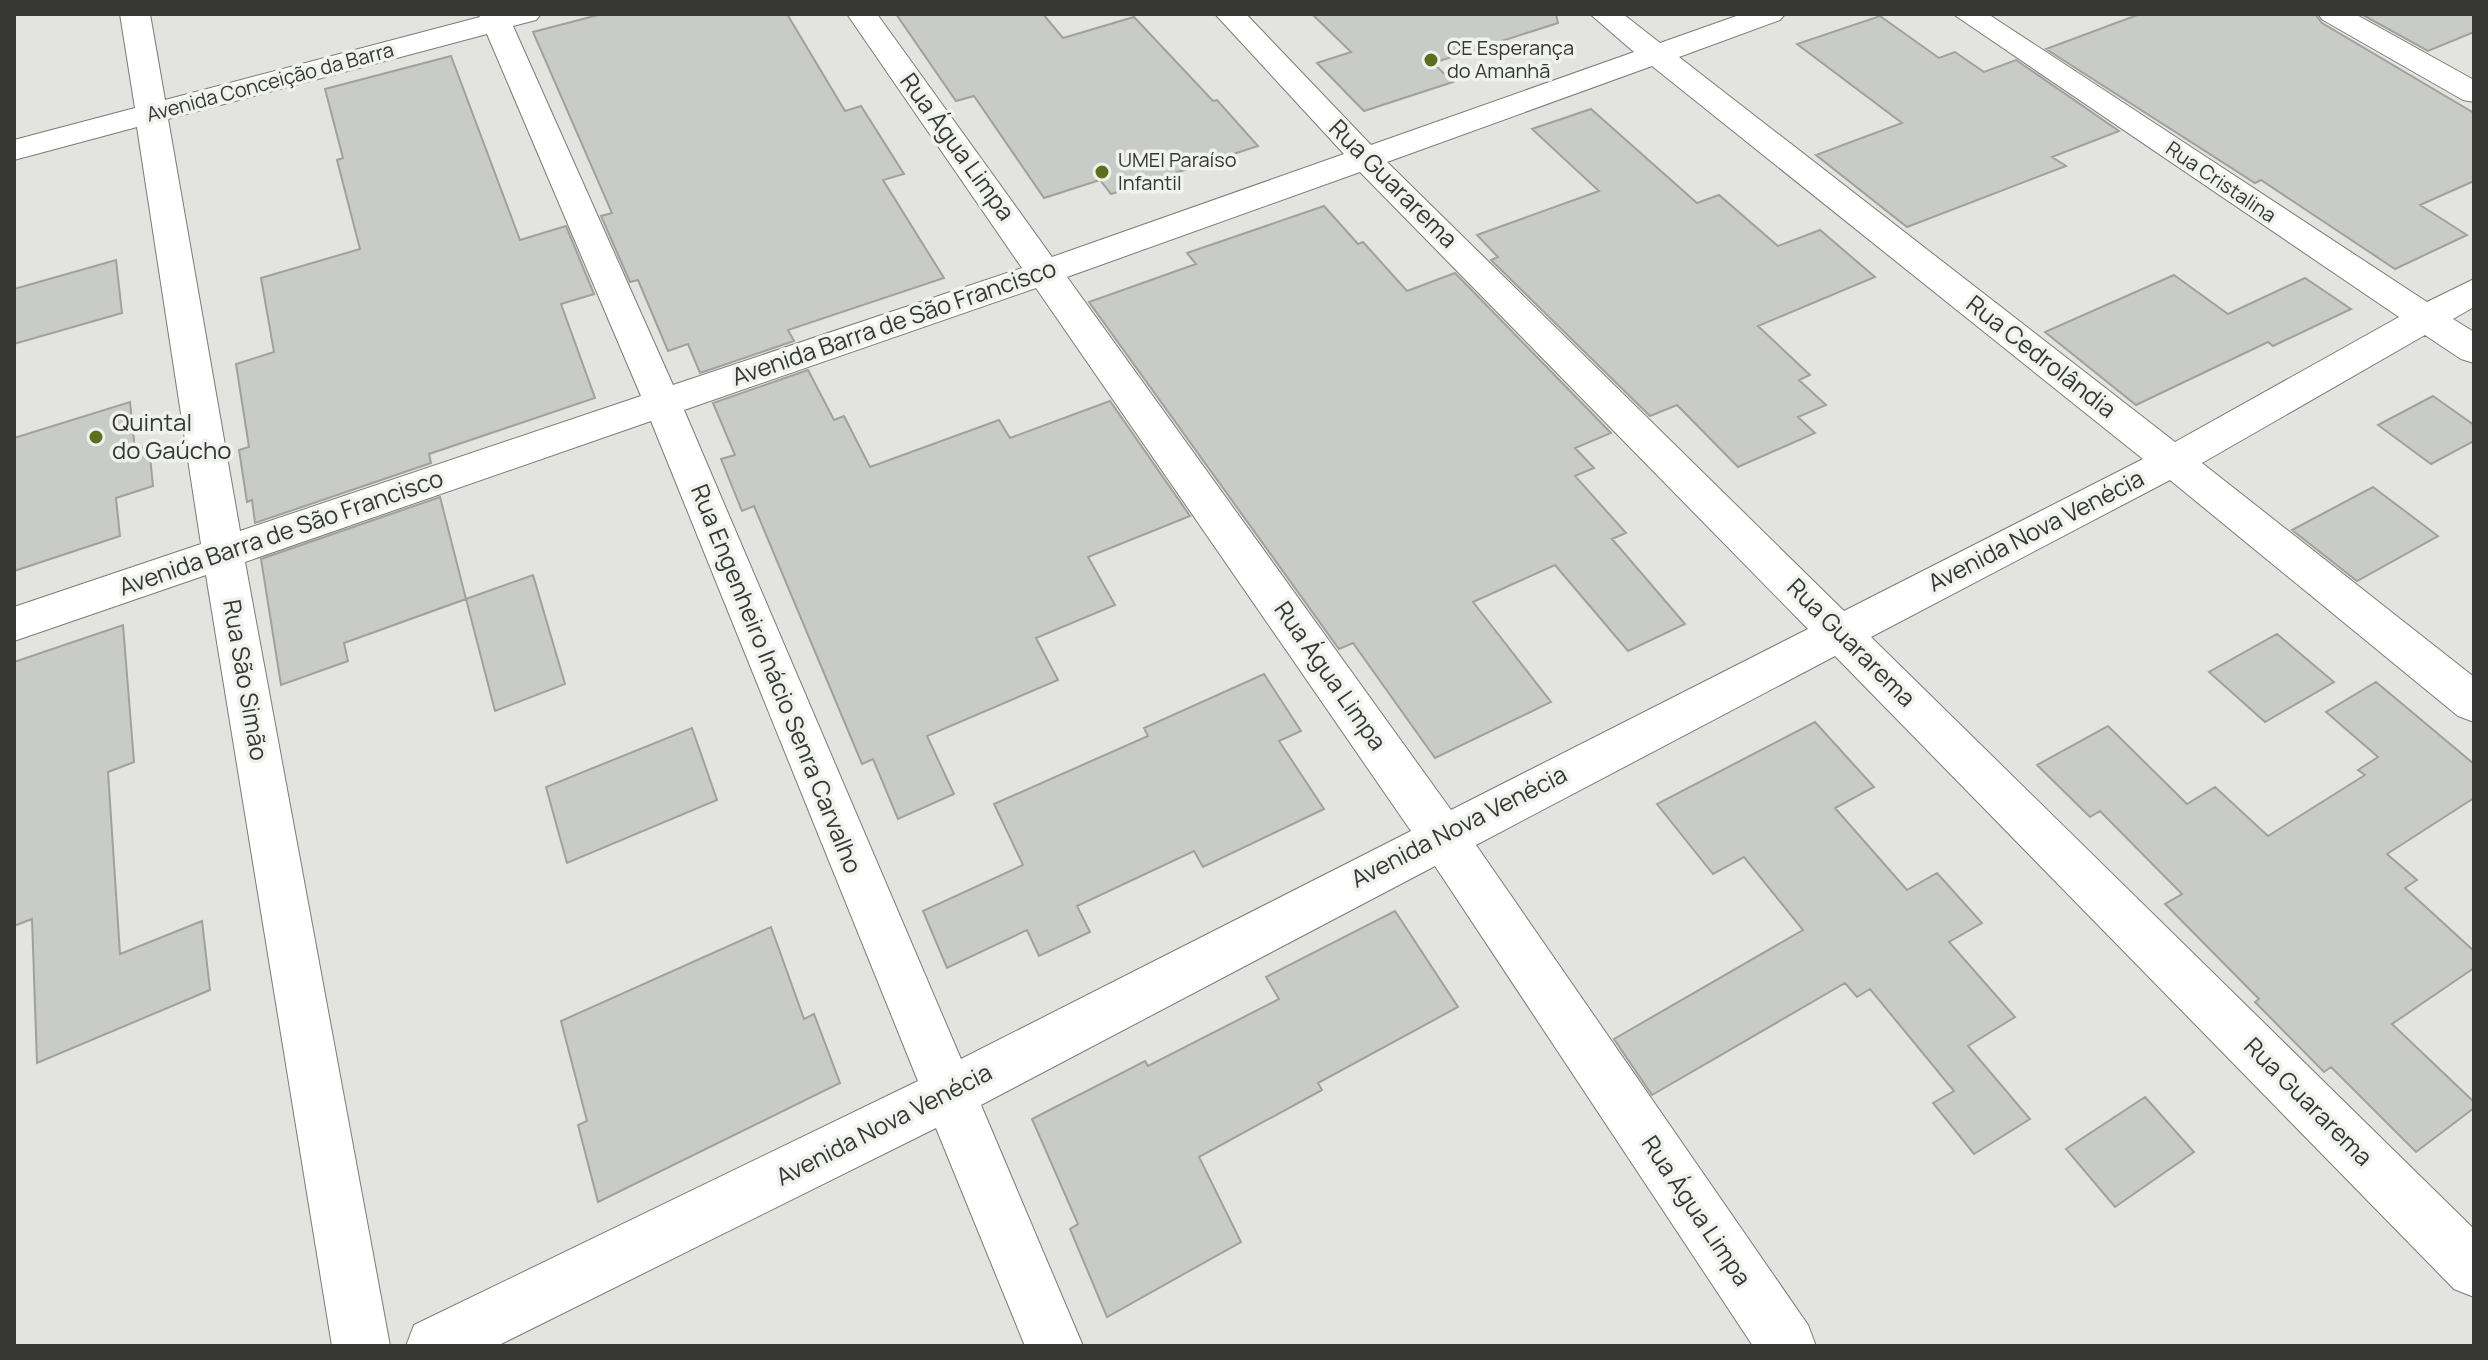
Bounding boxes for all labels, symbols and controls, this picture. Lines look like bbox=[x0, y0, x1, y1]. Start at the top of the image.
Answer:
place label: CE Esperança do Amanhã bbox=[1447, 34, 1574, 84]
street label: Avenida Conceição da Barra bbox=[143, 35, 397, 128]
marker: CE Esperança do Amanhã bbox=[1422, 51, 1440, 69]
street label: Rua Água Limpa bbox=[893, 66, 1023, 227]
street label: Rua Guararema bbox=[1323, 111, 1466, 254]
street label: Rua Cristalina bbox=[2161, 135, 2282, 228]
place label: UMEI Paraíso Infantil bbox=[1118, 146, 1237, 196]
marker: UMEI Paraíso Infantil bbox=[1093, 163, 1111, 181]
street label: Avenida Barra de São Francisco bbox=[727, 250, 1060, 393]
street label: Rua Cedrolândia bbox=[1960, 287, 2124, 425]
place label: Quintal do Gaúcho bbox=[112, 405, 231, 466]
marker: Quintal do Gaúcho bbox=[87, 428, 105, 446]
street label: Avenida Barra de São Francisco bbox=[114, 460, 447, 603]
street label: Avenida Nova Venécia bbox=[1922, 461, 2149, 598]
street label: Rua Engenheiro Inácio Senra Carvalho bbox=[684, 479, 871, 878]
street label: Rua Guararema bbox=[1781, 570, 1924, 713]
street label: Rua Água Limpa bbox=[1268, 594, 1395, 756]
street label: Rua São Simão bbox=[216, 597, 277, 763]
street label: Avenida Nova Venécia bbox=[1345, 757, 1572, 894]
street label: Rua Guararema bbox=[2238, 1029, 2381, 1172]
street label: Avenida Nova Venécia bbox=[770, 1055, 997, 1192]
street label: Rua Água Limpa bbox=[1635, 1128, 1760, 1292]

